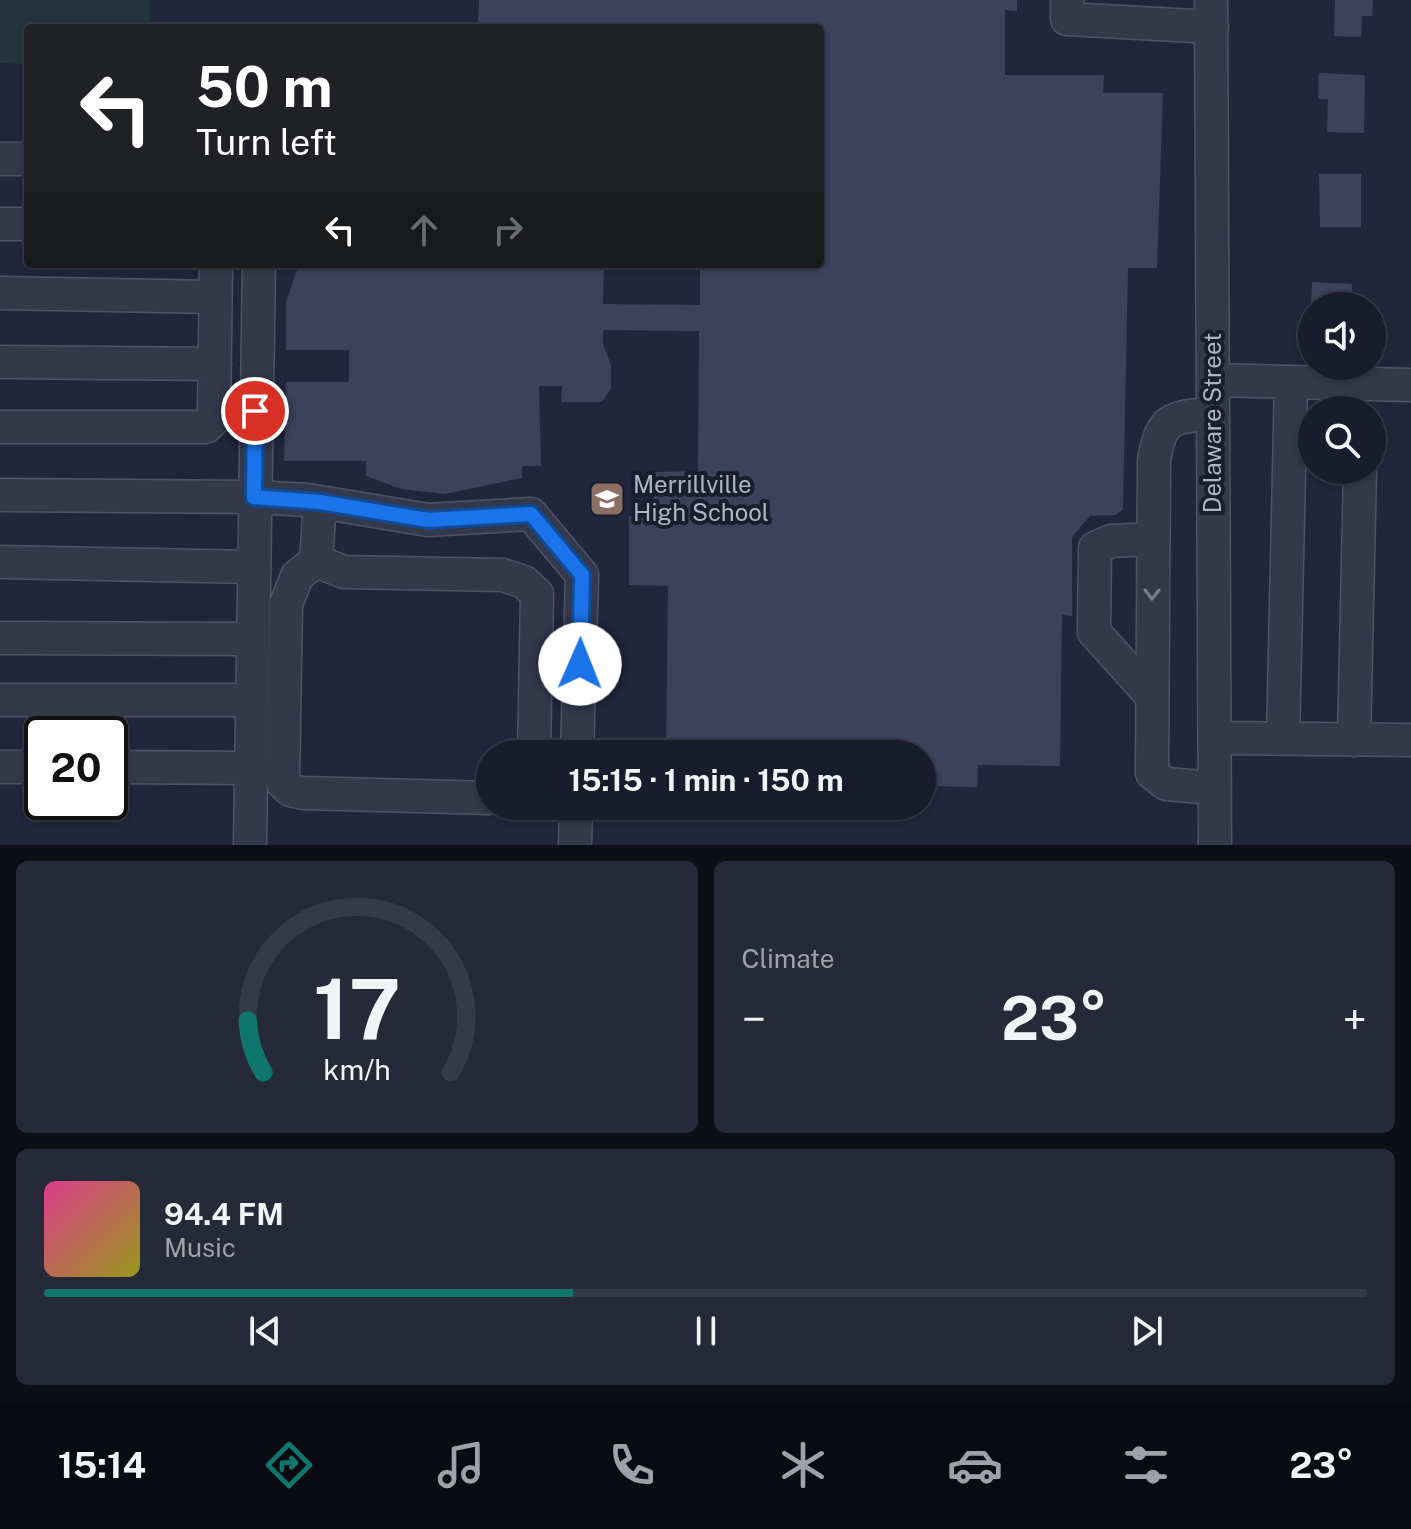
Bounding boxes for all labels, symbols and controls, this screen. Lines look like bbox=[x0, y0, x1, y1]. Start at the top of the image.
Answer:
text: 50 m bbox=[196, 54, 333, 120]
icon: left bbox=[64, 56, 168, 160]
text: Turn left bbox=[196, 121, 337, 163]
icon: left bbox=[318, 208, 362, 252]
icon: ahead bbox=[402, 208, 446, 252]
icon: right bbox=[486, 208, 530, 252]
map controls bbox=[1298, 292, 1386, 484]
button: sound bbox=[1298, 292, 1386, 380]
street label: Delaware Street bbox=[1198, 333, 1226, 513]
pin bbox=[221, 377, 289, 445]
icon: arrive bbox=[233, 389, 277, 433]
button: search bbox=[1298, 396, 1386, 484]
place label: Merrillville High School bbox=[633, 470, 769, 526]
school or university icon: Merrillville High School bbox=[588, 480, 626, 518]
one-way arrow bbox=[1143, 588, 1161, 601]
position arrow bbox=[538, 622, 622, 706]
speed limit sign: 20 bbox=[24, 716, 128, 820]
text: 15:15 · 1 min · 150 m bbox=[568, 762, 844, 798]
text: Climate bbox=[742, 943, 835, 974]
text: 17 bbox=[313, 960, 401, 1058]
text: 23° bbox=[1001, 983, 1107, 1054]
text: − bbox=[742, 993, 766, 1045]
text: + bbox=[1343, 993, 1367, 1045]
text: km/h bbox=[323, 1053, 390, 1086]
text: 94.4 FM bbox=[164, 1196, 284, 1232]
text: Music bbox=[164, 1232, 236, 1263]
icon: previous bbox=[243, 1309, 287, 1353]
icon: pause bbox=[684, 1309, 728, 1353]
icon: next bbox=[1125, 1309, 1169, 1353]
icon: directions bbox=[261, 1437, 317, 1493]
icon: music bbox=[433, 1437, 489, 1493]
icon: phone bbox=[604, 1437, 660, 1493]
icon: climate bbox=[775, 1437, 831, 1493]
icon: car bbox=[947, 1437, 1003, 1493]
icon: filters bbox=[1118, 1437, 1174, 1493]
text: 15:14 bbox=[58, 1444, 146, 1486]
text: 23° bbox=[1289, 1444, 1353, 1486]

